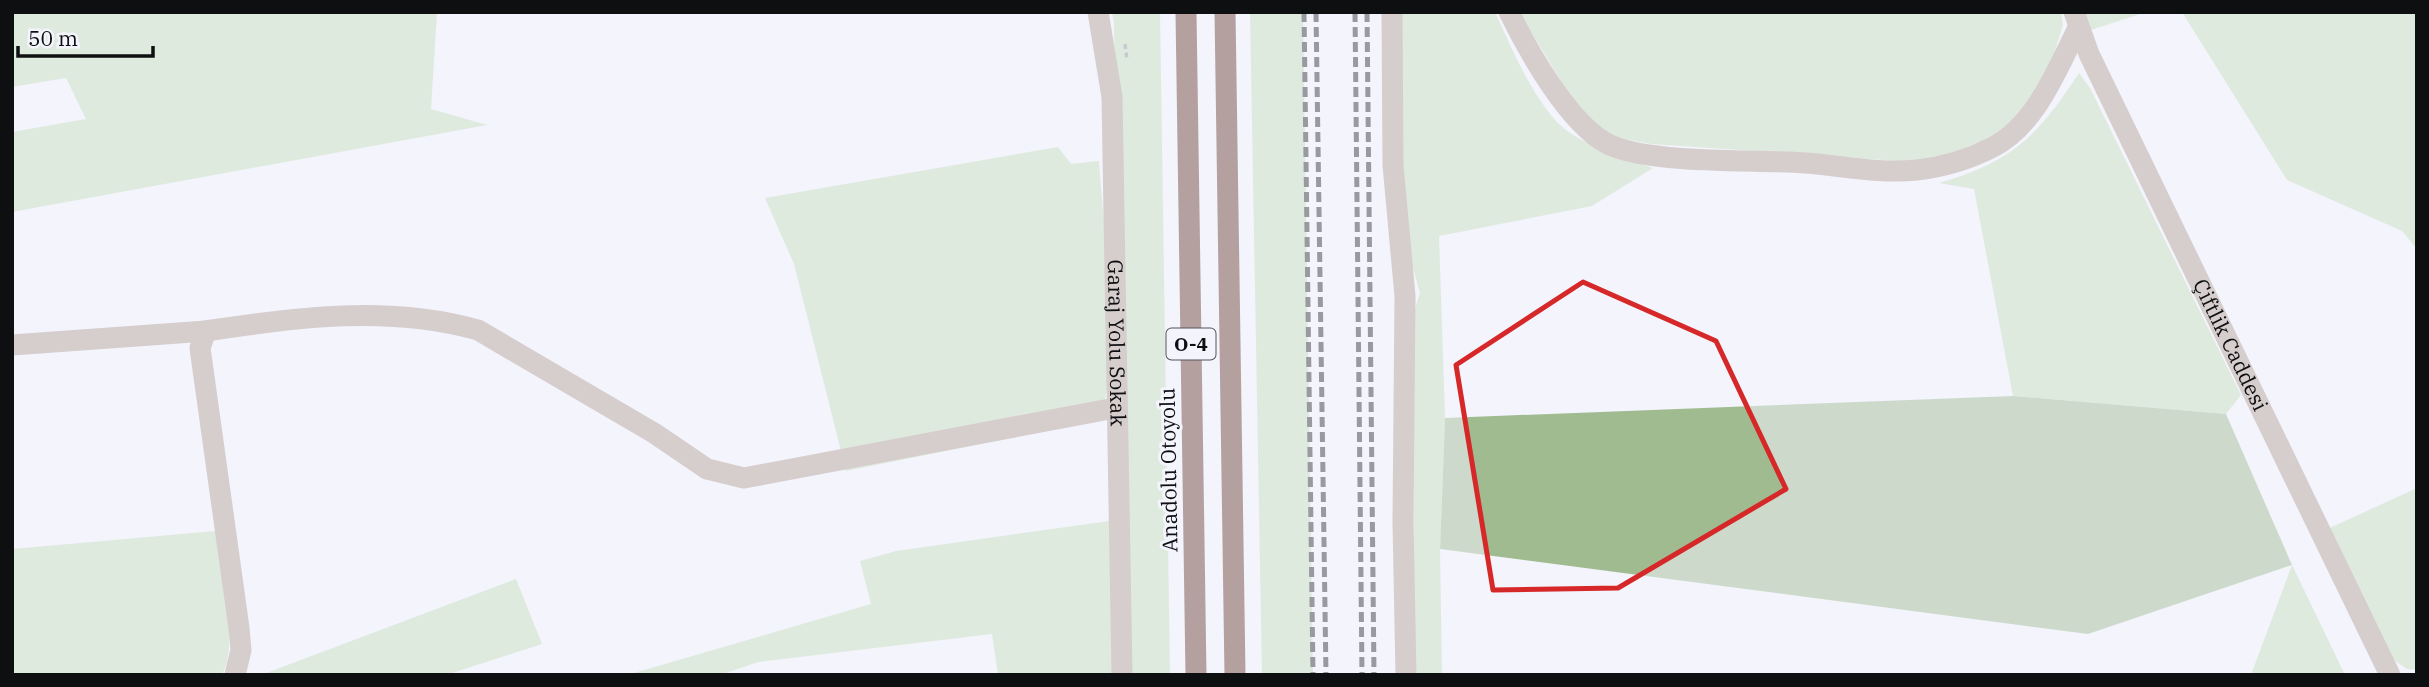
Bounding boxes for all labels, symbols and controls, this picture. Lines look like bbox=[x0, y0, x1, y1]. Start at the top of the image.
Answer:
scale bar bbox=[18, 14, 152, 58]
text: 50 m bbox=[28, 24, 78, 52]
street label: Garaj Yolu Sokak bbox=[1102, 259, 1133, 427]
street label: Çiftlik Caddesi bbox=[2187, 274, 2275, 415]
road number: O-4 bbox=[1166, 328, 1216, 360]
street label: Anadolu Otoyolu bbox=[1153, 388, 1183, 552]

